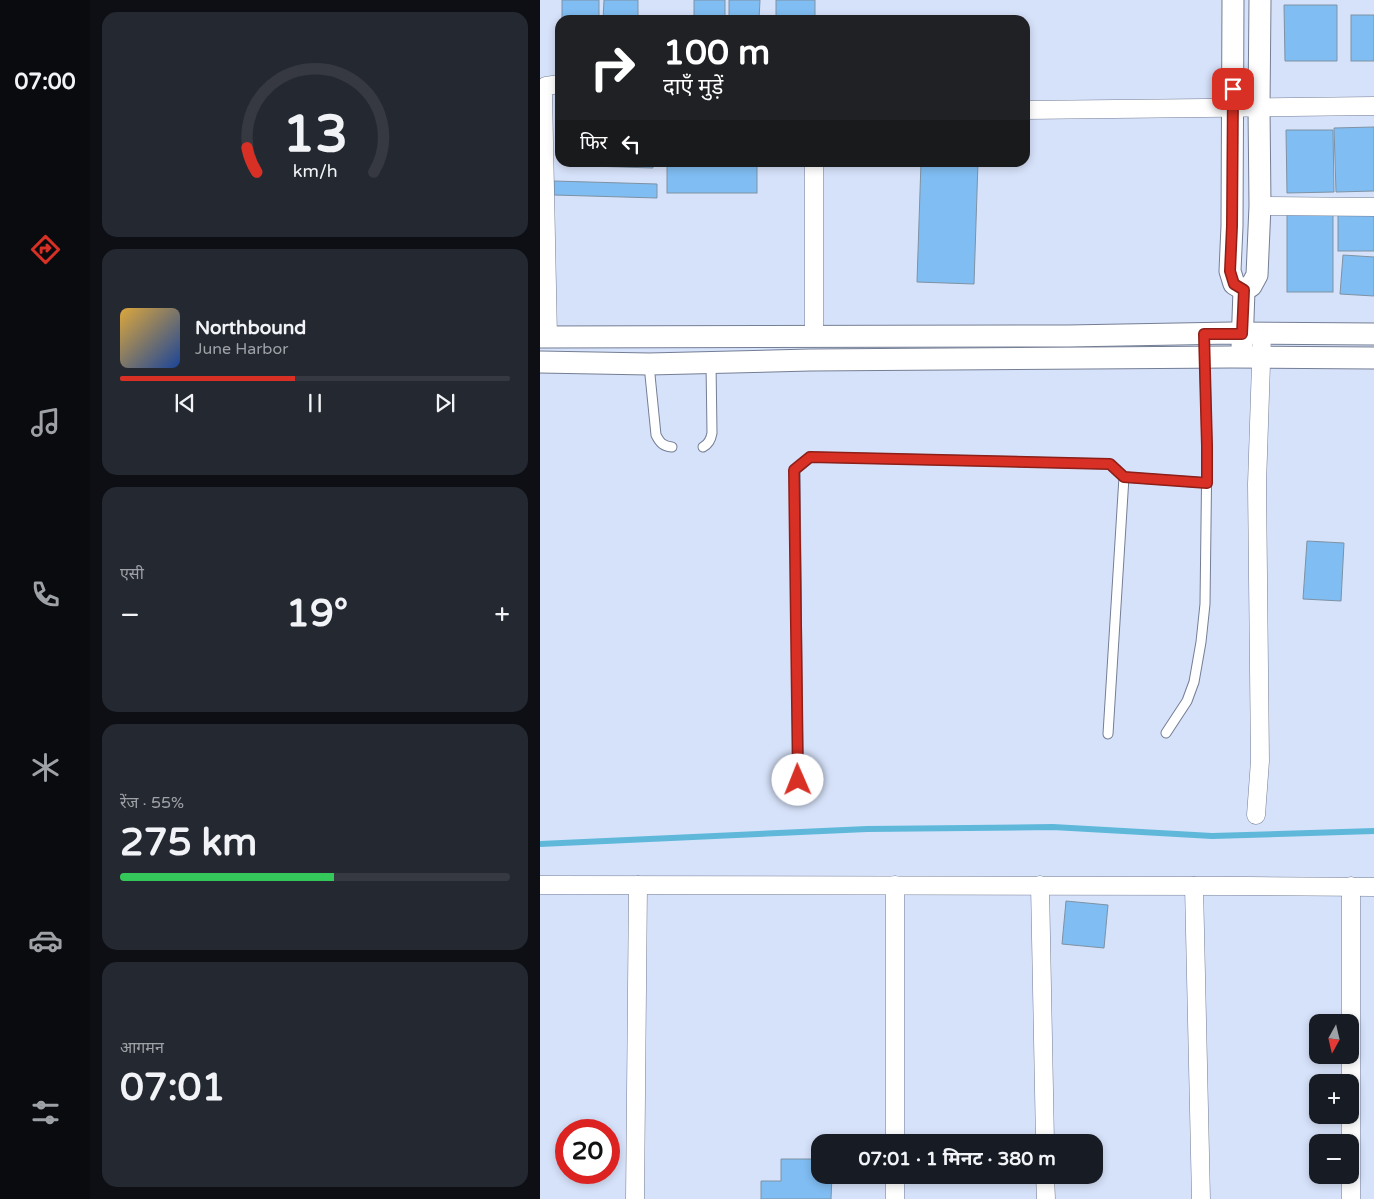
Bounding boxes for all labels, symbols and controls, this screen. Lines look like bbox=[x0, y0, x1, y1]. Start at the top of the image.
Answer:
text: 100 m bbox=[663, 32, 770, 74]
icon: right bbox=[580, 35, 645, 100]
pin bbox=[1212, 68, 1254, 110]
text: 07:00 bbox=[15, 69, 75, 95]
text: दाएँ मुड़ें bbox=[663, 74, 723, 100]
icon: arrive bbox=[1219, 75, 1247, 103]
text: 13 bbox=[282, 103, 348, 166]
icon: left bbox=[617, 130, 645, 158]
text: फिर bbox=[580, 132, 607, 154]
text: km/h bbox=[293, 161, 337, 182]
icon: directions bbox=[28, 232, 63, 267]
text: Northbound bbox=[195, 317, 306, 339]
text: June Harbor bbox=[195, 339, 288, 359]
icon: previous bbox=[171, 389, 199, 417]
icon: pause bbox=[301, 389, 329, 417]
icon: next bbox=[431, 389, 459, 417]
icon: music bbox=[28, 405, 63, 440]
text: एसी bbox=[120, 564, 144, 584]
icon: phone bbox=[28, 577, 63, 612]
text: 19° bbox=[286, 591, 348, 637]
text: − bbox=[120, 598, 140, 632]
text: + bbox=[494, 598, 510, 632]
icon: climate bbox=[28, 750, 63, 785]
position arrow bbox=[771, 753, 823, 805]
text: रेंज · 55% bbox=[120, 793, 184, 813]
text: 275 km bbox=[120, 820, 257, 866]
icon: car bbox=[28, 923, 63, 958]
north arrow bbox=[1309, 1014, 1359, 1064]
map controls bbox=[1309, 1014, 1359, 1184]
text: आगमन bbox=[120, 1038, 164, 1058]
text: 07:01 bbox=[120, 1065, 225, 1111]
button: + bbox=[1309, 1074, 1359, 1124]
icon: filters bbox=[28, 1095, 63, 1130]
speed limit sign: 20 bbox=[555, 1119, 620, 1184]
button: − bbox=[1309, 1134, 1359, 1184]
text: 07:01 · 1 मिनट · 380 m bbox=[858, 1148, 1056, 1170]

